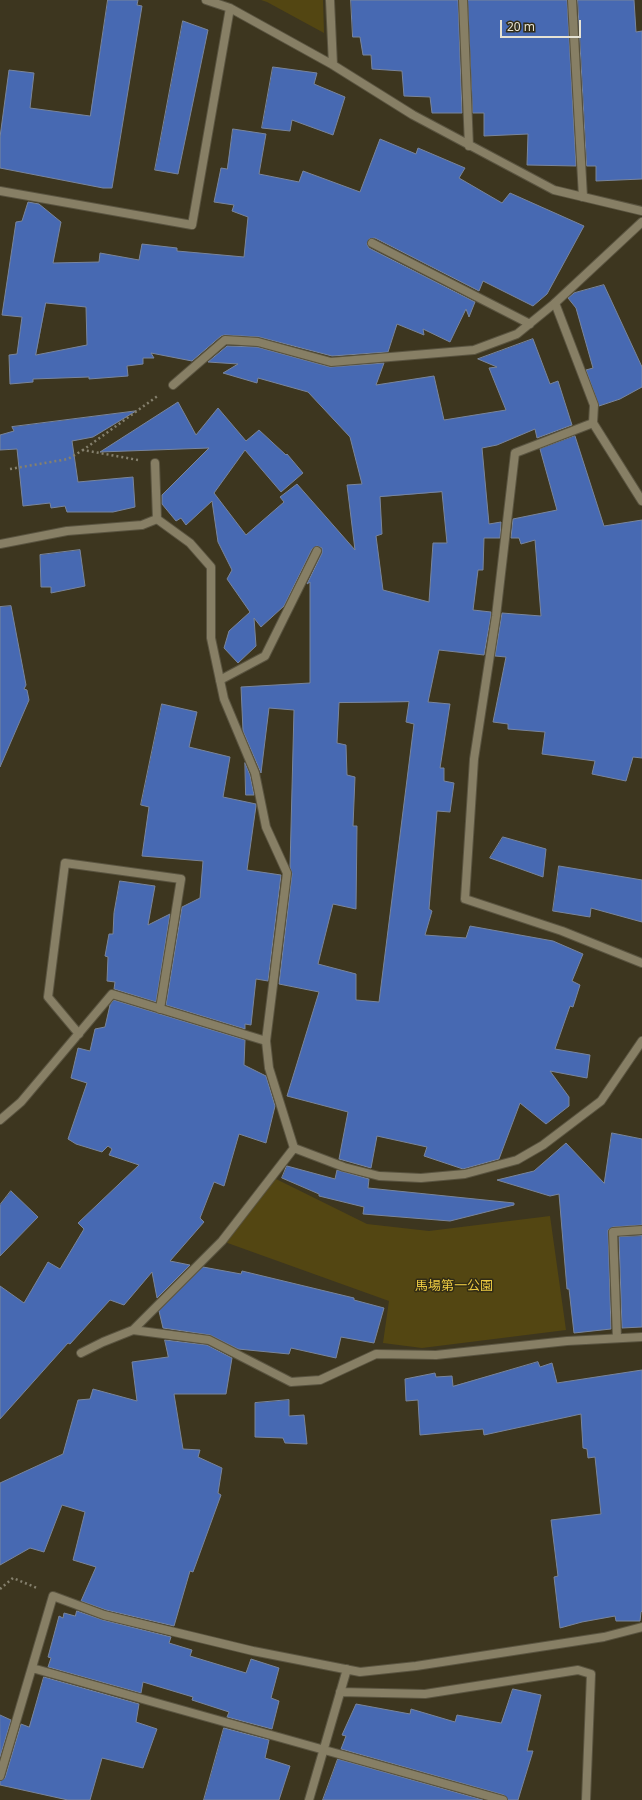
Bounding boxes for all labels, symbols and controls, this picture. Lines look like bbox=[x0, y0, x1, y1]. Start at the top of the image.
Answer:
scale bar bbox=[502, 12, 583, 38]
text: 20 m bbox=[507, 18, 535, 35]
park label: 馬場第一公園 bbox=[415, 1278, 493, 1294]

